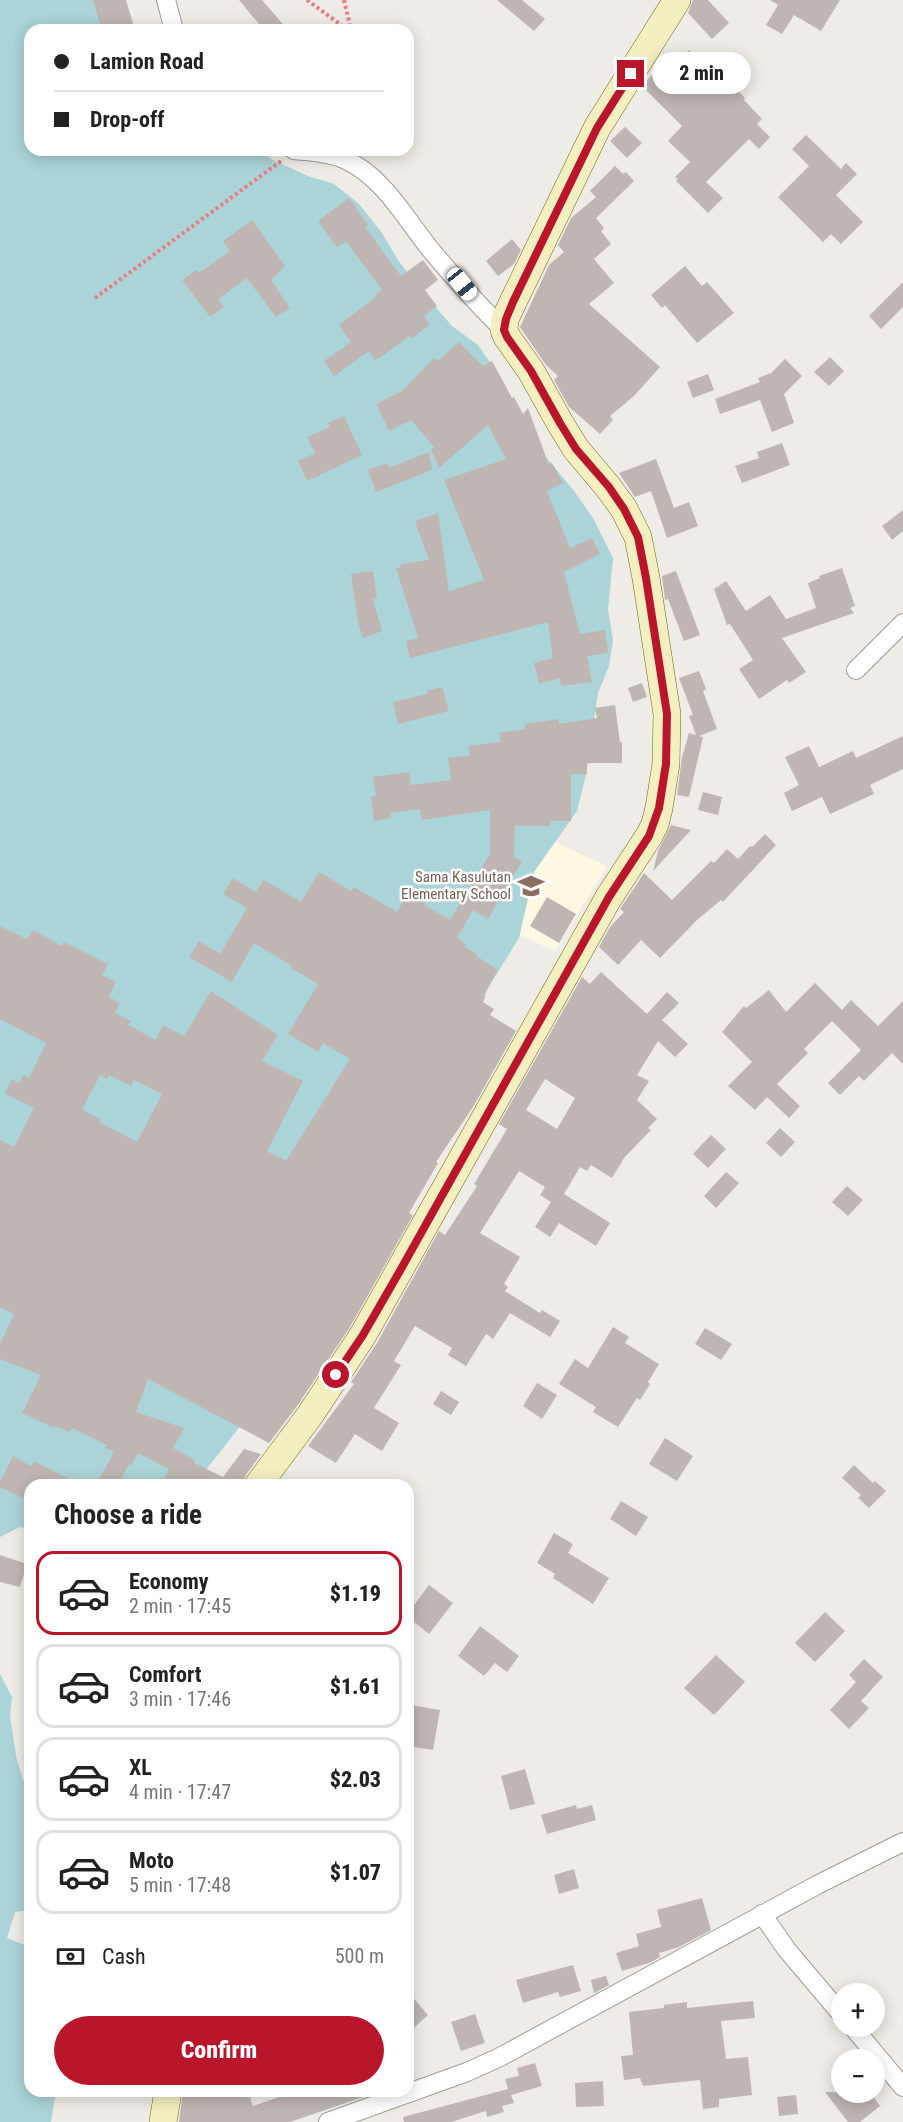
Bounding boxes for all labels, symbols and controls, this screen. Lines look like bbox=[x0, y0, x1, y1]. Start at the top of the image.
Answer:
text: Lamion Road bbox=[90, 49, 204, 74]
callout: 2 min bbox=[652, 53, 751, 95]
route end bbox=[617, 60, 644, 87]
text: 2 min bbox=[679, 61, 724, 85]
text: Drop-off bbox=[90, 107, 164, 132]
car bbox=[444, 264, 480, 304]
place label: Sama Kasulutan Elementary School bbox=[401, 868, 511, 903]
school or university icon: Sama Kasulutan Elementary School bbox=[516, 871, 546, 901]
route start bbox=[322, 1361, 349, 1388]
text: Choose a ride bbox=[54, 1499, 202, 1531]
icon: car bbox=[57, 1566, 111, 1620]
text: Economy bbox=[129, 1569, 209, 1594]
text: $1.19 bbox=[330, 1581, 381, 1606]
text: 2 min · 17:45 bbox=[129, 1594, 231, 1618]
icon: car bbox=[57, 1659, 111, 1713]
text: Comfort bbox=[129, 1662, 202, 1687]
text: $1.61 bbox=[330, 1674, 381, 1699]
text: 3 min · 17:46 bbox=[129, 1687, 231, 1711]
icon: car bbox=[57, 1752, 111, 1806]
text: XL bbox=[129, 1755, 152, 1780]
text: $2.03 bbox=[330, 1767, 381, 1792]
text: 4 min · 17:47 bbox=[129, 1780, 231, 1804]
icon: car bbox=[57, 1845, 111, 1899]
text: Moto bbox=[129, 1848, 174, 1873]
text: $1.07 bbox=[330, 1860, 381, 1885]
text: 5 min · 17:48 bbox=[129, 1873, 231, 1897]
icon: cash bbox=[54, 1940, 87, 1973]
text: Cash bbox=[102, 1944, 146, 1969]
text: 500 m bbox=[335, 1944, 384, 1968]
map controls bbox=[831, 1983, 885, 2103]
button: + bbox=[831, 1983, 885, 2037]
button: Confirm bbox=[54, 2016, 384, 2085]
button: − bbox=[831, 2049, 885, 2103]

